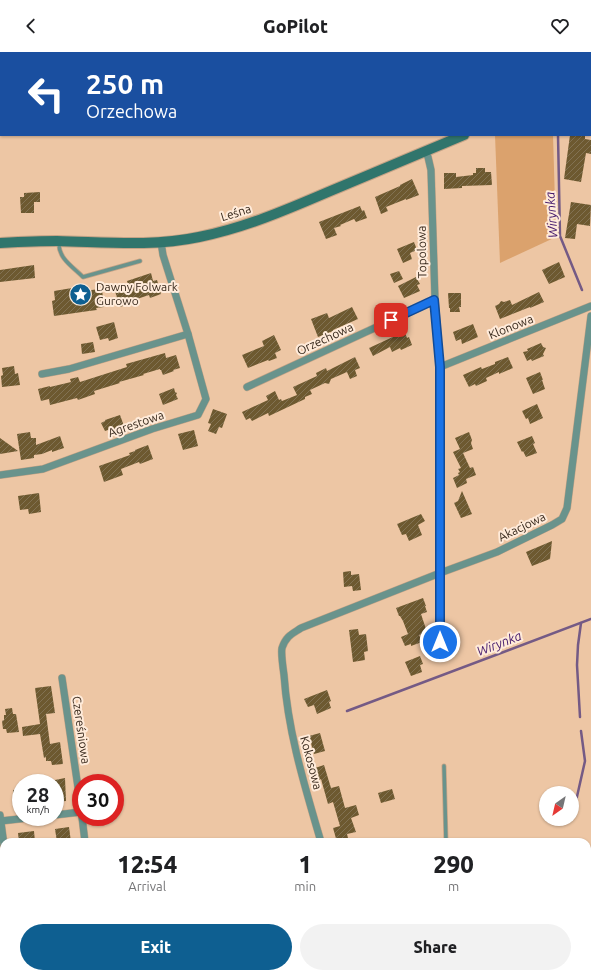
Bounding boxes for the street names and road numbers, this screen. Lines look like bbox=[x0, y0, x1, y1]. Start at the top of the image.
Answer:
street label: Leśna bbox=[219, 202, 253, 223]
street label: Topolowa bbox=[415, 226, 428, 279]
street label: Klonowa bbox=[487, 312, 535, 341]
street label: Orzechowa bbox=[294, 320, 355, 357]
street label: Agrestowa bbox=[106, 408, 165, 439]
street label: Akacjowa bbox=[496, 510, 548, 544]
street label: Czereśniowa bbox=[70, 695, 93, 765]
street label: Kokosowa bbox=[298, 735, 325, 791]

